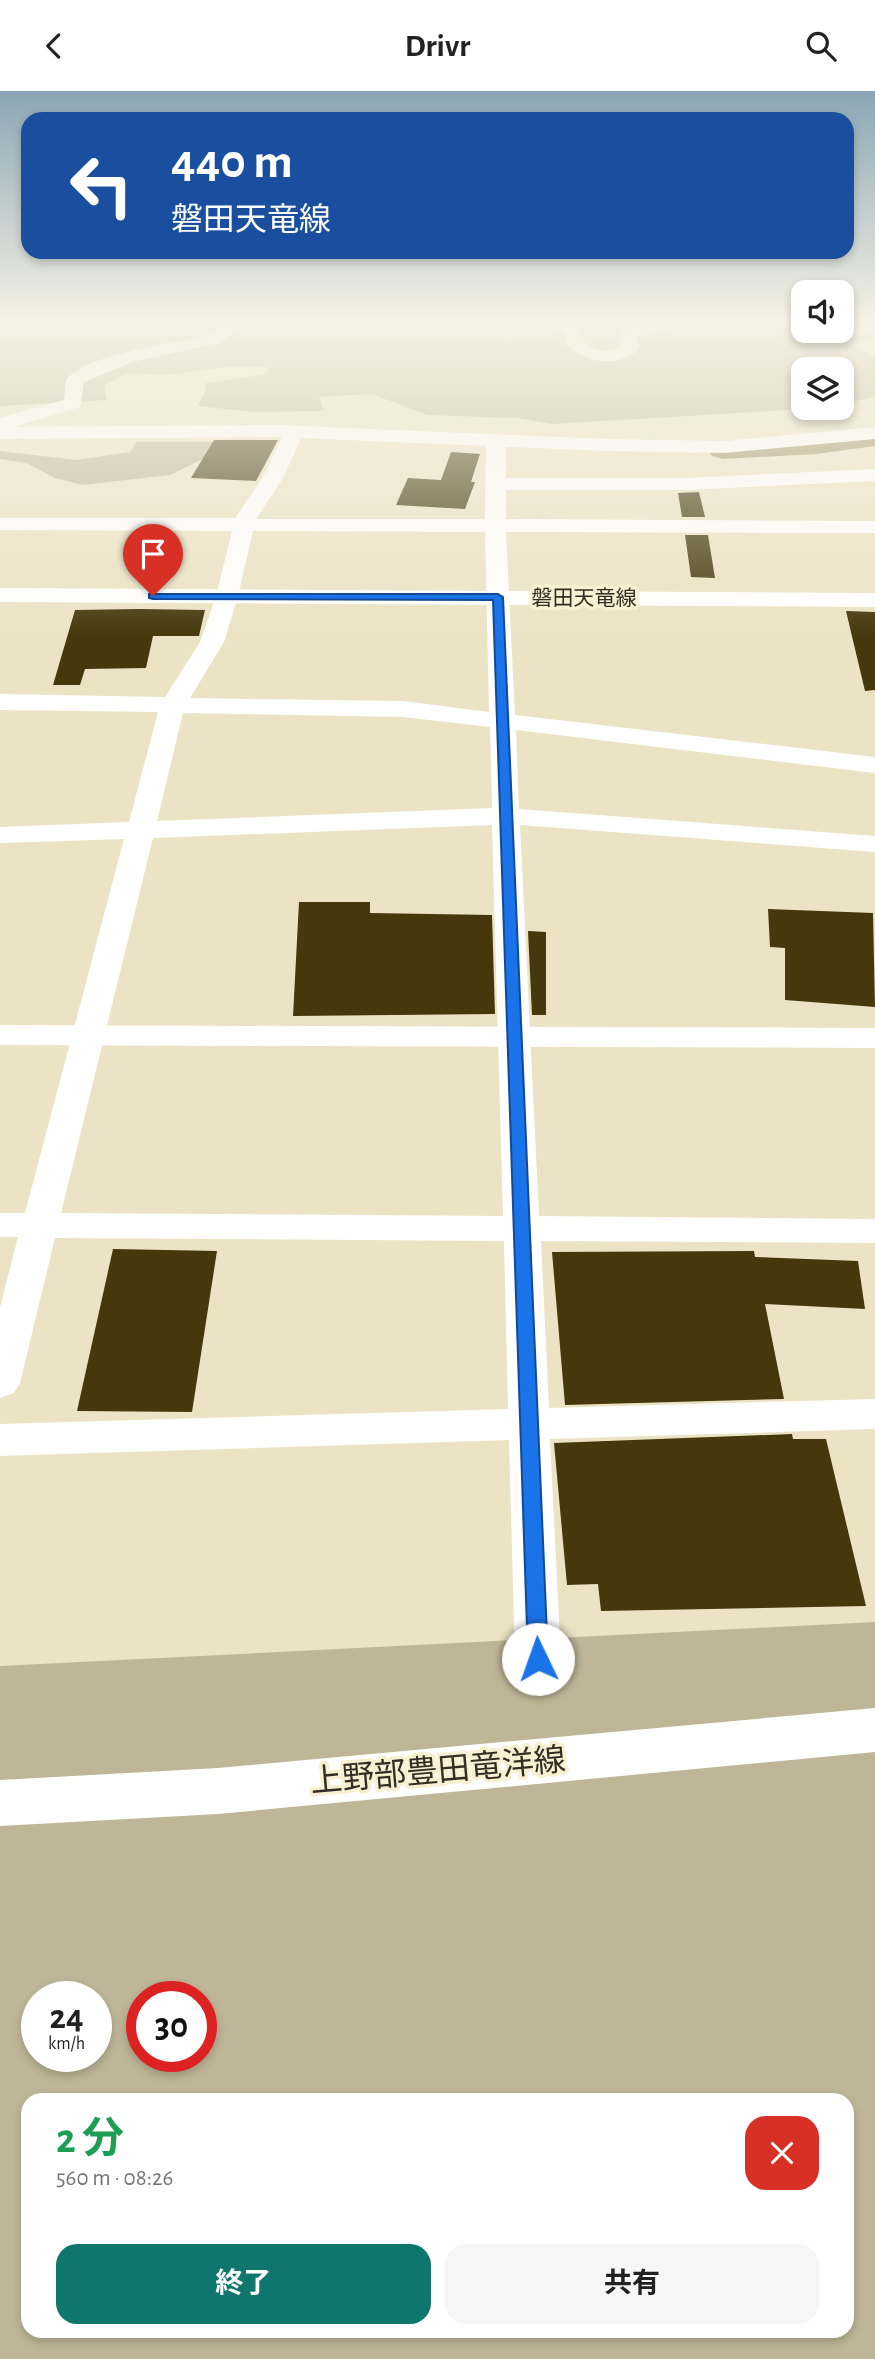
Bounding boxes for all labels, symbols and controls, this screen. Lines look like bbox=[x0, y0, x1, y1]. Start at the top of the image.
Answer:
icon: back bbox=[35, 27, 73, 65]
icon: search bbox=[802, 27, 840, 65]
text: Drivr bbox=[405, 30, 470, 62]
text: 440 m bbox=[171, 138, 293, 187]
icon: left bbox=[56, 140, 147, 231]
text: 磐田天竜線 bbox=[171, 204, 331, 236]
map controls bbox=[791, 280, 854, 420]
button: sound bbox=[791, 280, 854, 343]
button: layers bbox=[791, 357, 854, 420]
pin bbox=[123, 524, 183, 596]
icon: arrive bbox=[134, 535, 172, 573]
street label: 磐田天竜線 bbox=[532, 587, 637, 609]
position arrow bbox=[501, 1622, 575, 1696]
street label: 上野部豊田竜洋線 bbox=[309, 1742, 567, 1798]
speed limit sign: 30 bbox=[126, 1981, 217, 2072]
text: 24 bbox=[49, 2000, 84, 2035]
text: km/h bbox=[48, 2035, 85, 2053]
button: close bbox=[745, 2116, 819, 2190]
text: 2 分 bbox=[56, 2118, 124, 2160]
text: 560 m · 08:26 bbox=[56, 2167, 173, 2190]
button: 終了 bbox=[56, 2244, 431, 2324]
button: 共有 bbox=[445, 2244, 819, 2324]

